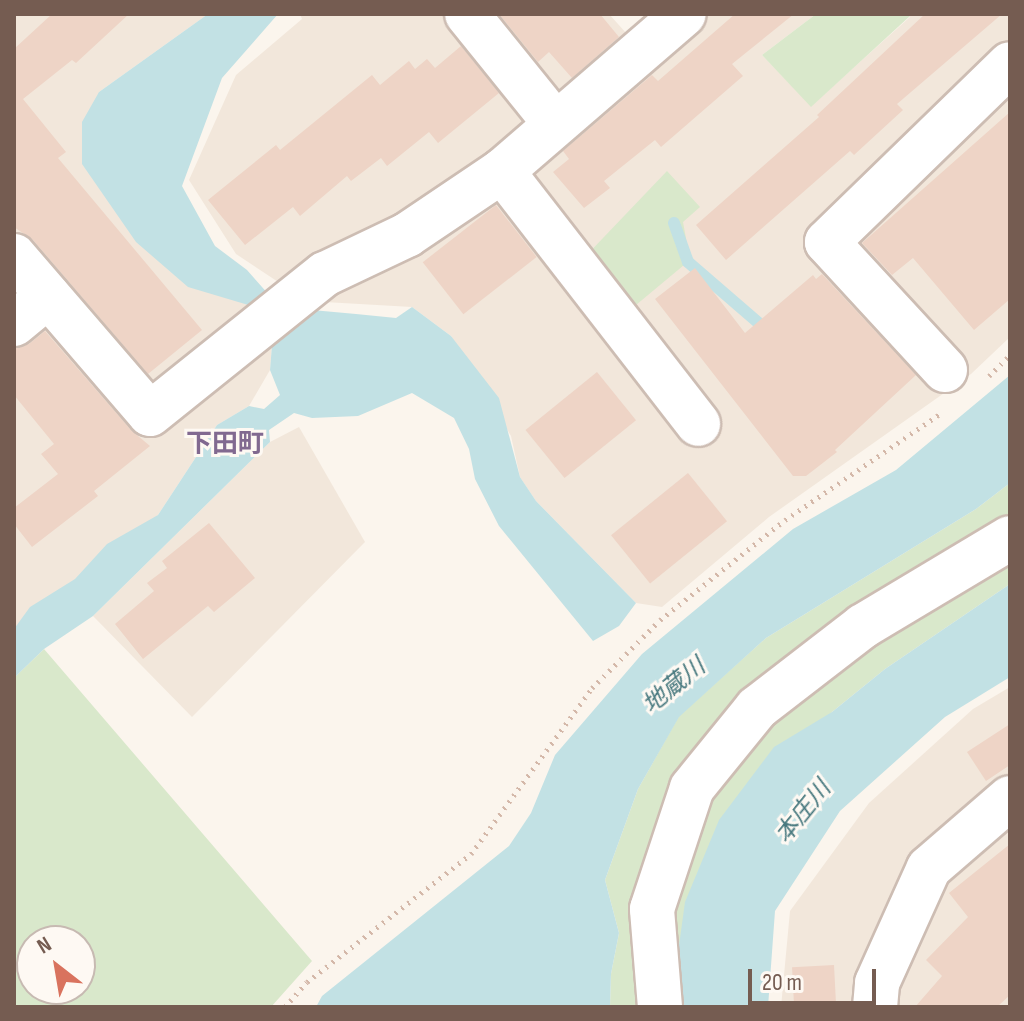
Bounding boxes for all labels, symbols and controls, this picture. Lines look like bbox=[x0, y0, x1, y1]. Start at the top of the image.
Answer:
district label: 下田町 bbox=[186, 429, 264, 461]
water label: 地蔵川 bbox=[637, 652, 711, 720]
water label: 本庄川 bbox=[769, 775, 837, 849]
north arrow bbox=[16, 925, 96, 1005]
text: N bbox=[32, 931, 56, 960]
scale bar bbox=[752, 953, 880, 1003]
text: 20 m bbox=[762, 968, 802, 997]

